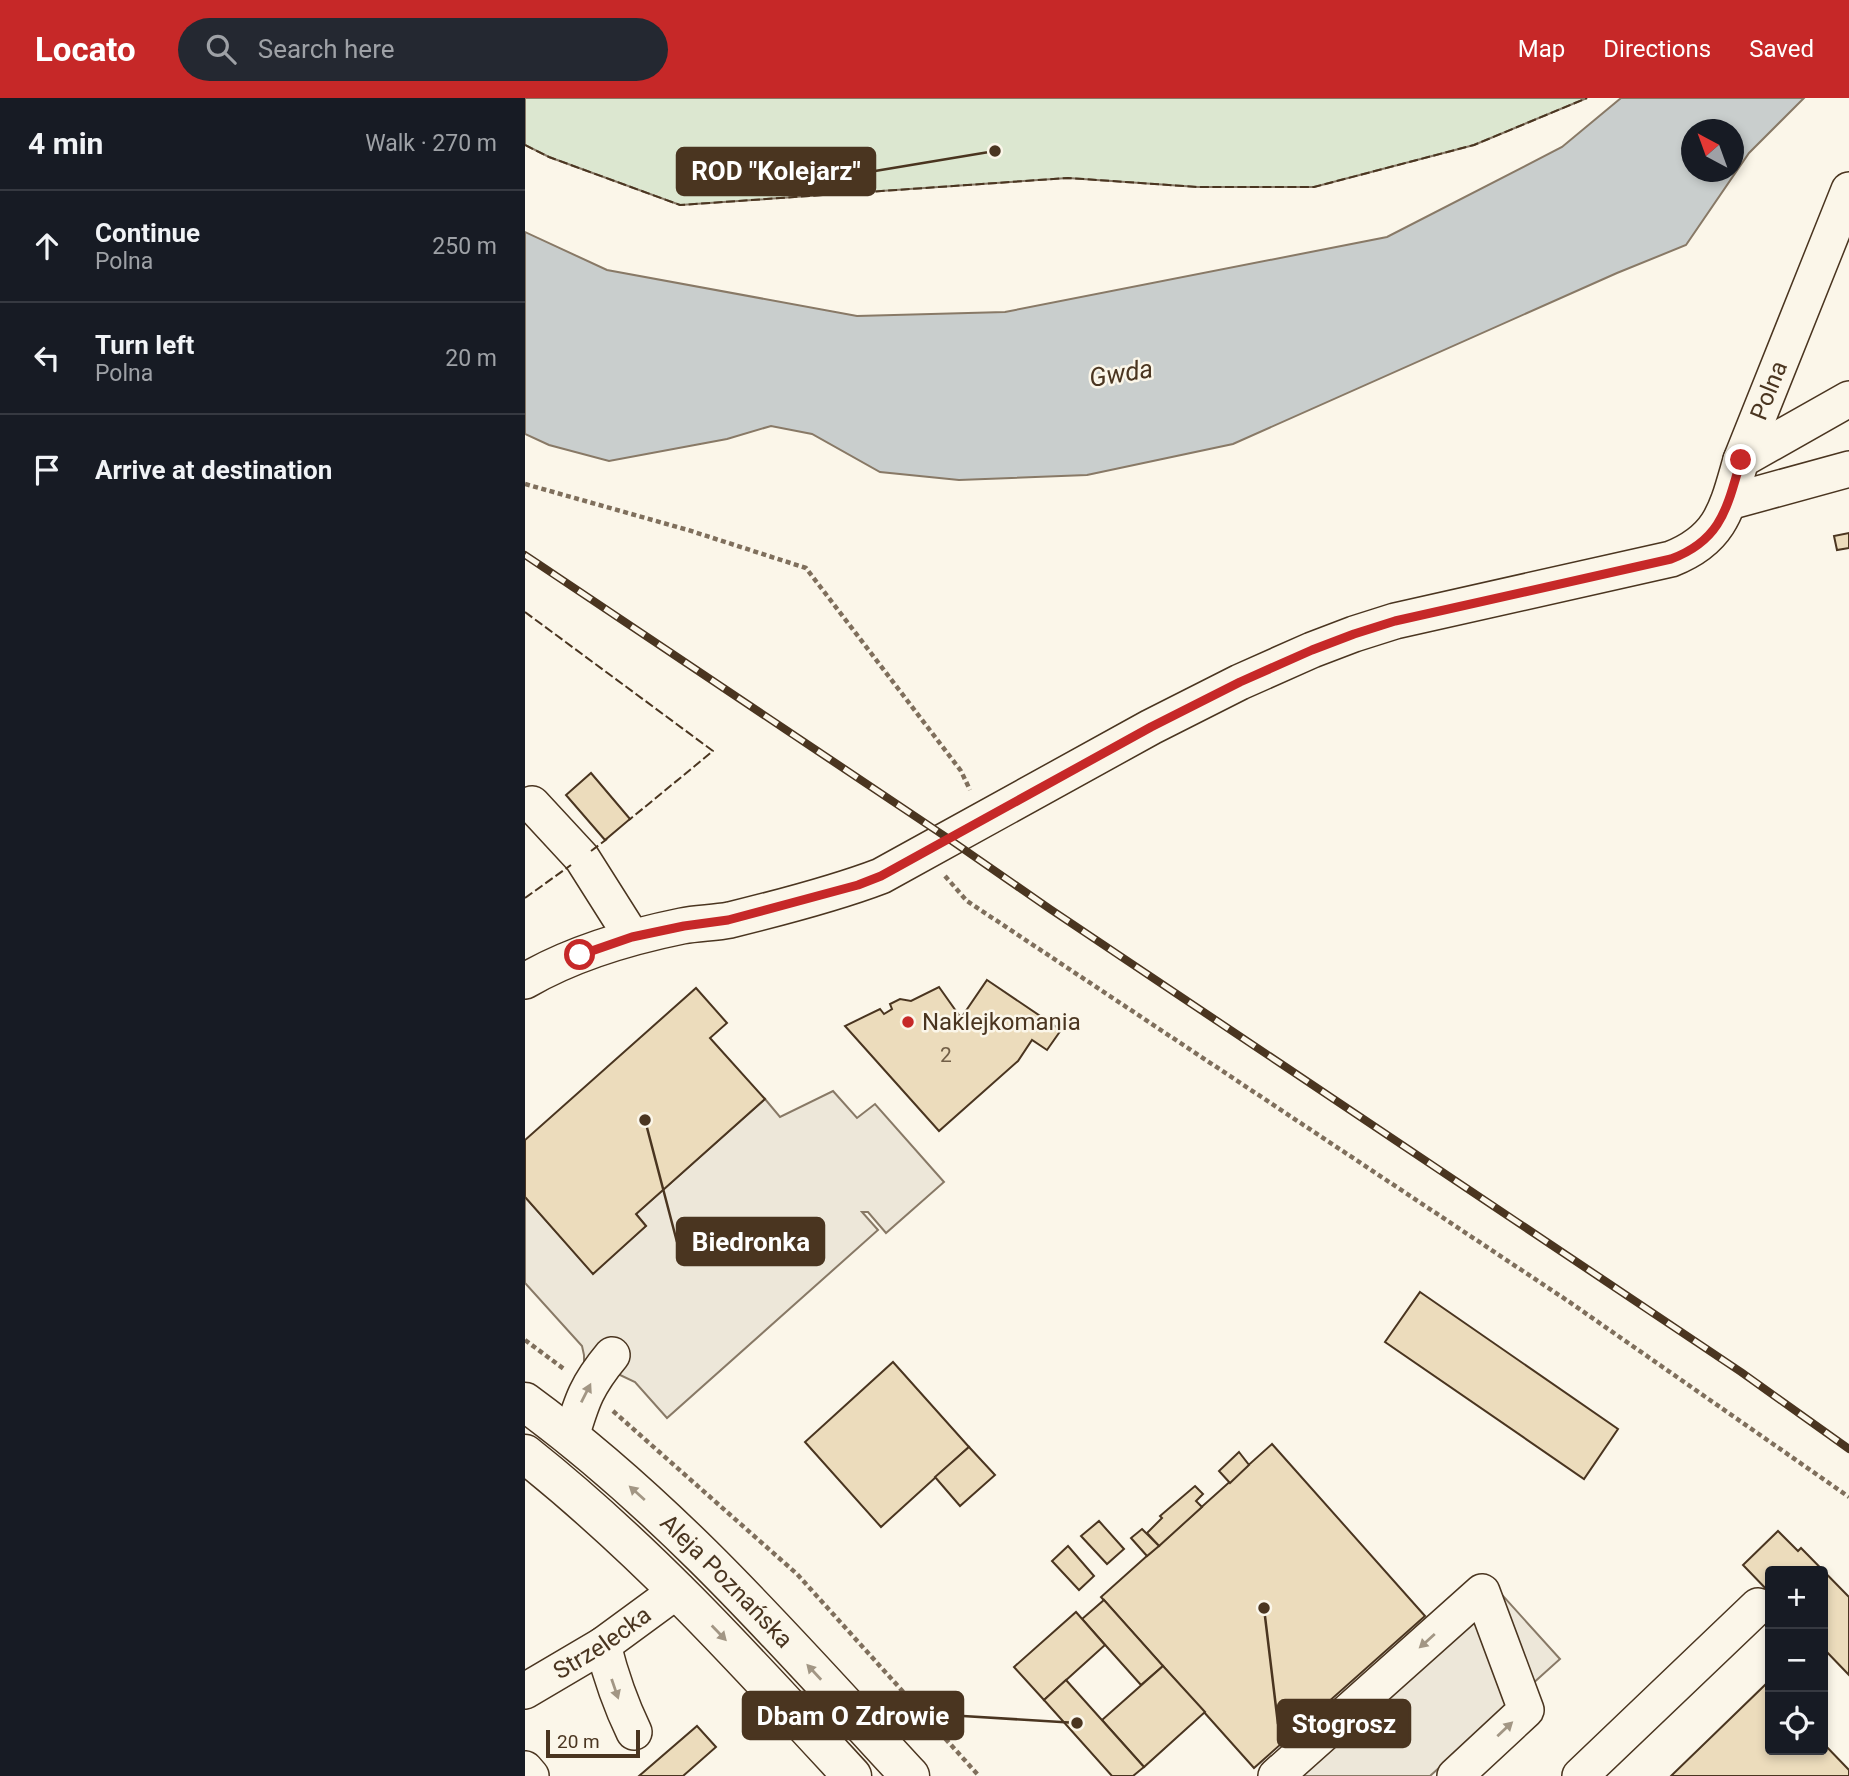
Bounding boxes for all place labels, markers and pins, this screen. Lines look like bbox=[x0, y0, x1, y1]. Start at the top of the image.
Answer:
callout: ROD "Kolejarz" bbox=[677, 148, 875, 195]
place label: Naklejkomania bbox=[922, 1008, 1081, 1036]
marker: Naklejkomania bbox=[900, 1014, 916, 1030]
callout: Biedronka bbox=[677, 1218, 824, 1265]
callout: Dbam O Zdrowie bbox=[743, 1692, 963, 1739]
callout: Stogrosz bbox=[1278, 1700, 1410, 1747]

